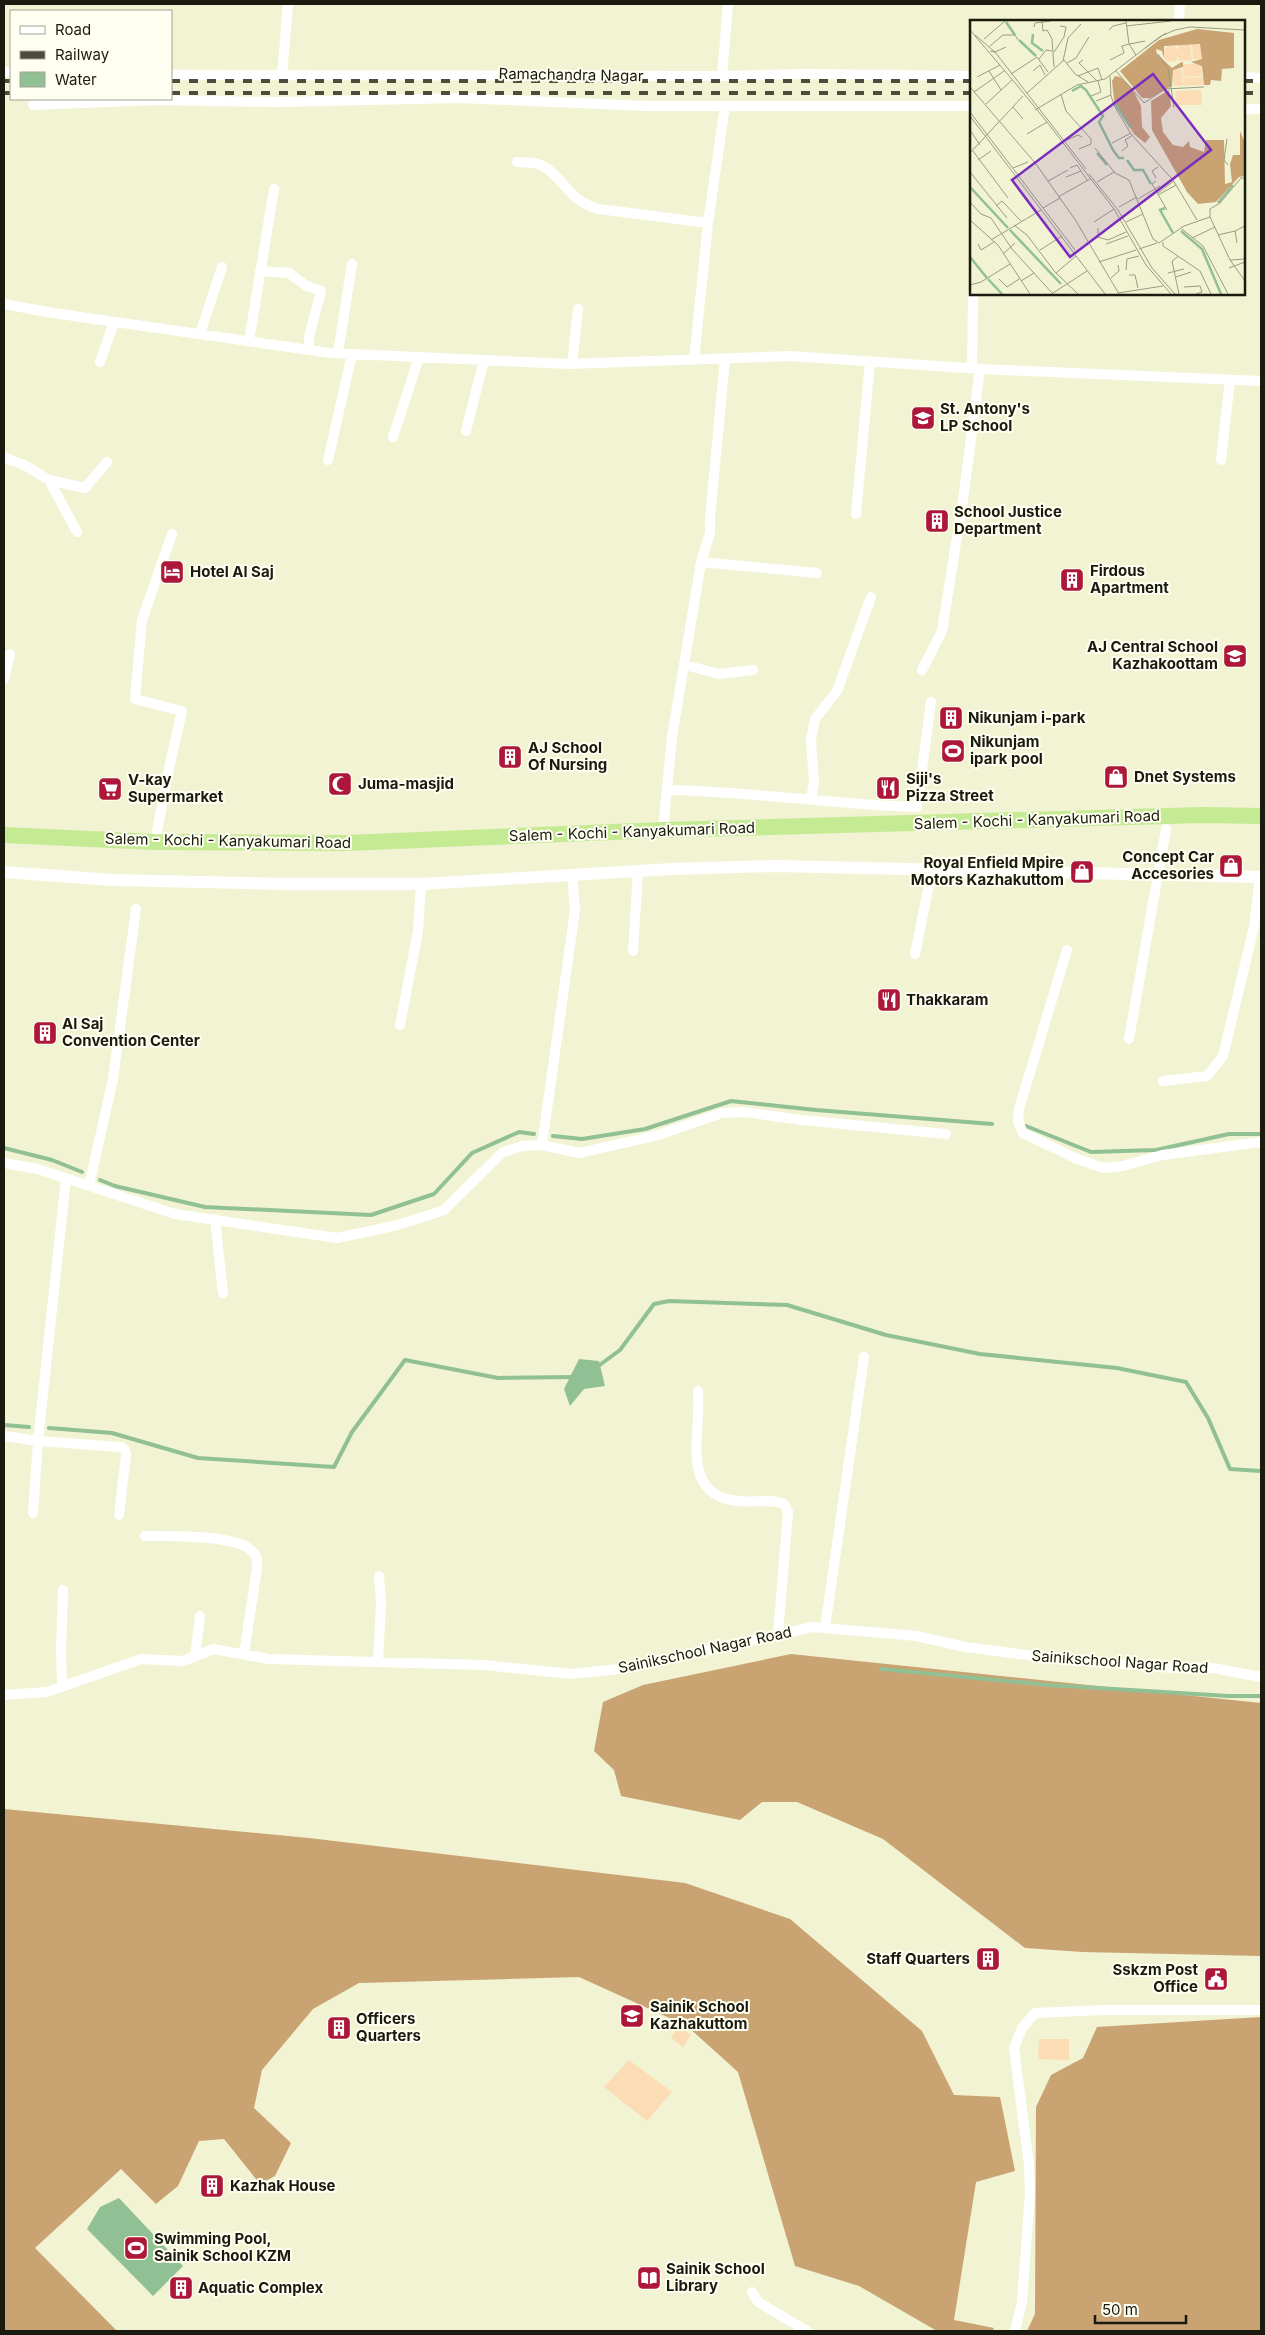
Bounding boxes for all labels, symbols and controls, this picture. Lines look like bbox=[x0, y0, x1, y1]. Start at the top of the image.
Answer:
legend bbox=[10, 10, 172, 100]
text: Road bbox=[55, 20, 91, 39]
inset map bbox=[970, 20, 1245, 295]
text: Railway bbox=[55, 45, 110, 64]
street label: Ramachandra Nagar bbox=[498, 64, 644, 85]
text: Water bbox=[55, 70, 97, 89]
place label: St. Antony's LP School bbox=[940, 399, 1030, 435]
school or university icon: St. Antony's LP School bbox=[910, 405, 936, 431]
place label: School Justice Department bbox=[954, 502, 1062, 538]
building icon: School Justice Department bbox=[924, 508, 950, 534]
hotel icon: Hotel Al Saj bbox=[159, 559, 185, 585]
place label: Firdous Apartment bbox=[1090, 561, 1169, 597]
place label: Hotel Al Saj bbox=[190, 562, 274, 581]
building icon: Firdous Apartment bbox=[1059, 567, 1085, 593]
place label: AJ Central School Kazhakoottam bbox=[1087, 637, 1218, 673]
school or university icon: AJ Central School Kazhakoottam bbox=[1222, 643, 1248, 669]
building icon: Nikunjam i-park bbox=[938, 705, 964, 731]
place label: Nikunjam i-park bbox=[968, 708, 1086, 727]
place label: Nikunjam ipark pool bbox=[970, 732, 1043, 768]
place label: AJ School Of Nursing bbox=[528, 738, 607, 774]
sports icon: Nikunjam ipark pool bbox=[940, 738, 966, 764]
building icon: AJ School Of Nursing bbox=[497, 744, 523, 770]
shop icon: Dnet Systems bbox=[1103, 764, 1129, 790]
place label: Dnet Systems bbox=[1134, 767, 1236, 786]
place label: Siji's Pizza Street bbox=[906, 769, 994, 805]
place label: V-kay Supermarket bbox=[128, 770, 224, 806]
mosque icon: Juma-masjid bbox=[327, 771, 353, 797]
place label: Juma-masjid bbox=[358, 774, 454, 793]
restaurant icon: Siji's Pizza Street bbox=[875, 775, 901, 801]
supermarket icon: V-kay Supermarket bbox=[97, 776, 123, 802]
street label: Salem - Kochi - Kanyakumari Road bbox=[914, 806, 1160, 833]
street label: Salem - Kochi - Kanyakumari Road bbox=[509, 818, 755, 845]
street label: Salem - Kochi - Kanyakumari Road bbox=[105, 829, 351, 852]
place label: Concept Car Accesories bbox=[1122, 847, 1214, 883]
place label: Royal Enfield Mpire Motors Kazhakuttom bbox=[911, 853, 1064, 889]
shop icon: Concept Car Accesories bbox=[1218, 853, 1244, 879]
shop icon: Royal Enfield Mpire Motors Kazhakuttom bbox=[1069, 859, 1095, 885]
restaurant icon: Thakkaram bbox=[876, 987, 902, 1013]
place label: Thakkaram bbox=[906, 990, 988, 1009]
place label: Al Saj Convention Center bbox=[62, 1014, 200, 1050]
building icon: Al Saj Convention Center bbox=[32, 1020, 58, 1046]
street label: Sainikschool Nagar Road bbox=[616, 1622, 793, 1677]
street label: Sainikschool Nagar Road bbox=[1031, 1646, 1209, 1677]
building icon: Staff Quarters bbox=[975, 1946, 1001, 1972]
place label: Staff Quarters bbox=[866, 1949, 970, 1968]
place label: Sskzm Post Office bbox=[1113, 1960, 1198, 1996]
public building icon: Sskzm Post Office bbox=[1203, 1966, 1229, 1992]
place label: Sainik School Kazhakuttom bbox=[650, 1997, 749, 2033]
school or university icon: Sainik School Kazhakuttom bbox=[619, 2003, 645, 2029]
place label: Officers Quarters bbox=[356, 2009, 421, 2045]
building icon: Officers Quarters bbox=[326, 2015, 352, 2041]
building icon: Kazhak House bbox=[199, 2173, 225, 2199]
place label: Kazhak House bbox=[230, 2176, 336, 2195]
place label: Swimming Pool, Sainik School KZM bbox=[154, 2229, 291, 2265]
sports icon: Swimming Pool, Sainik School KZM bbox=[123, 2235, 149, 2261]
place label: Sainik School Library bbox=[666, 2259, 765, 2295]
library icon: Sainik School Library bbox=[636, 2265, 662, 2291]
building icon: Aquatic Complex bbox=[168, 2275, 194, 2301]
place label: Aquatic Complex bbox=[198, 2278, 323, 2297]
scale bar bbox=[1095, 2292, 1186, 2324]
text: 50 m bbox=[1102, 2300, 1138, 2319]

